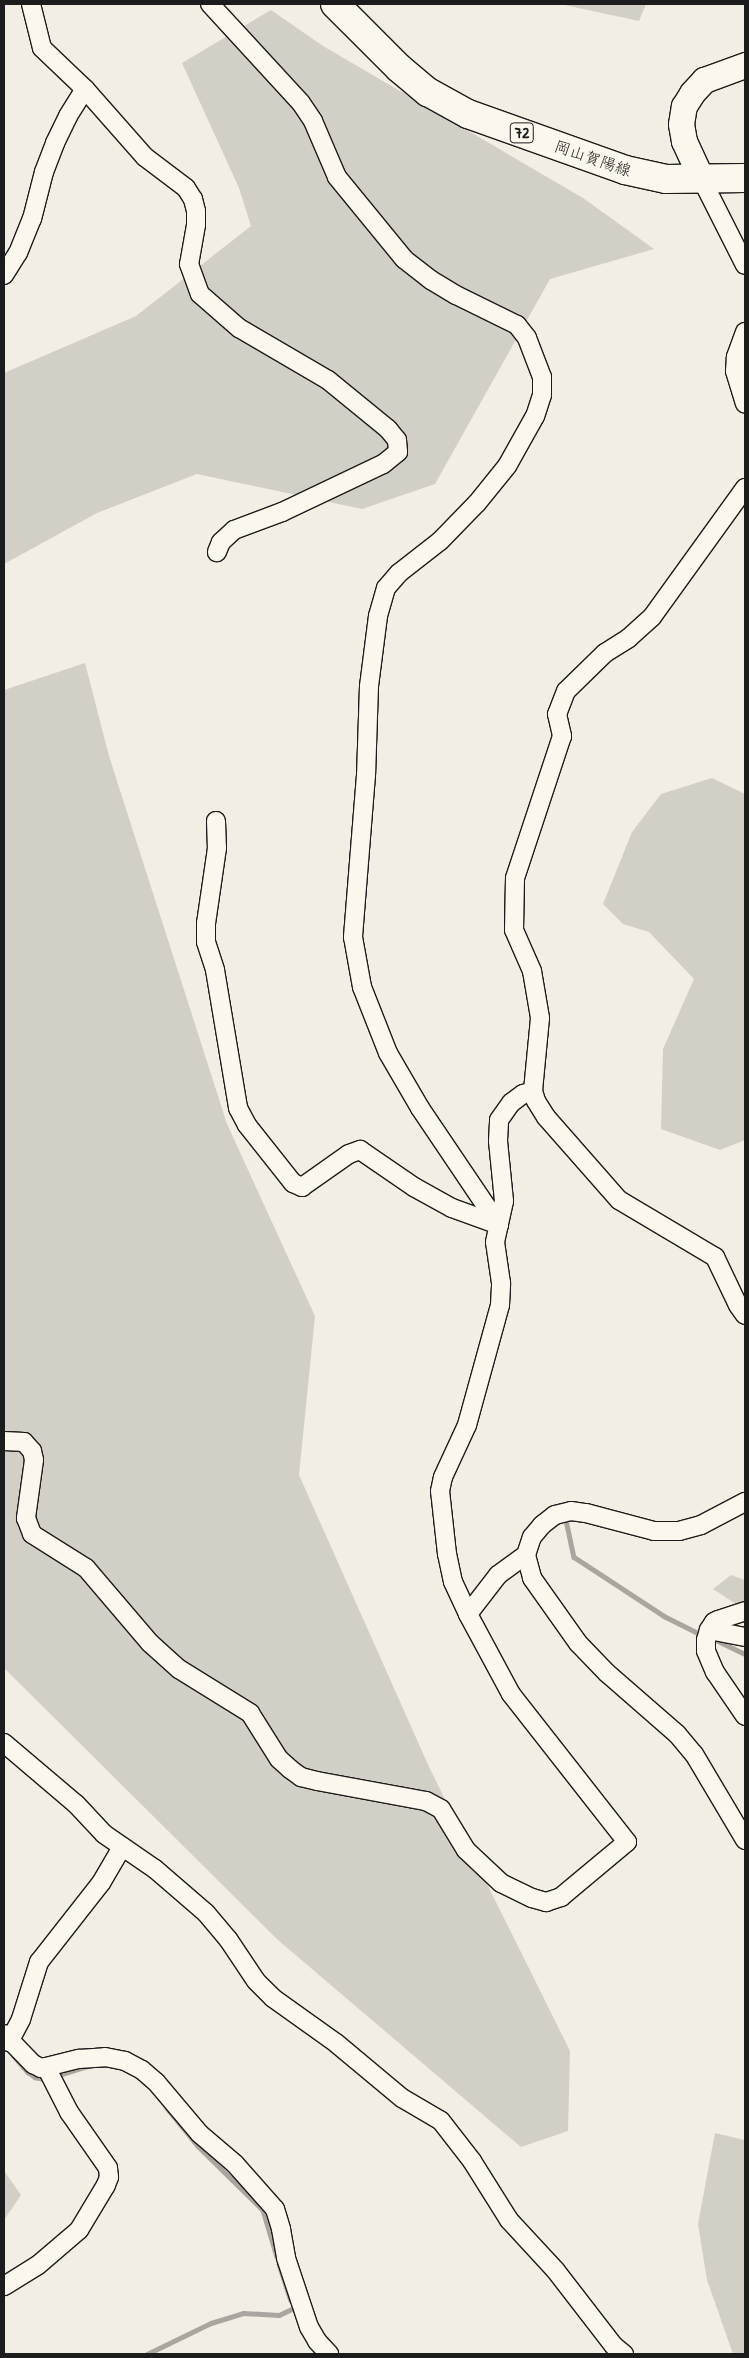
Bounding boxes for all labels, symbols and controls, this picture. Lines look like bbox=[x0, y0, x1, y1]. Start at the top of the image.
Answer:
road number: 72 bbox=[510, 120, 534, 146]
street label: 岡山賀陽線 bbox=[552, 136, 634, 180]

